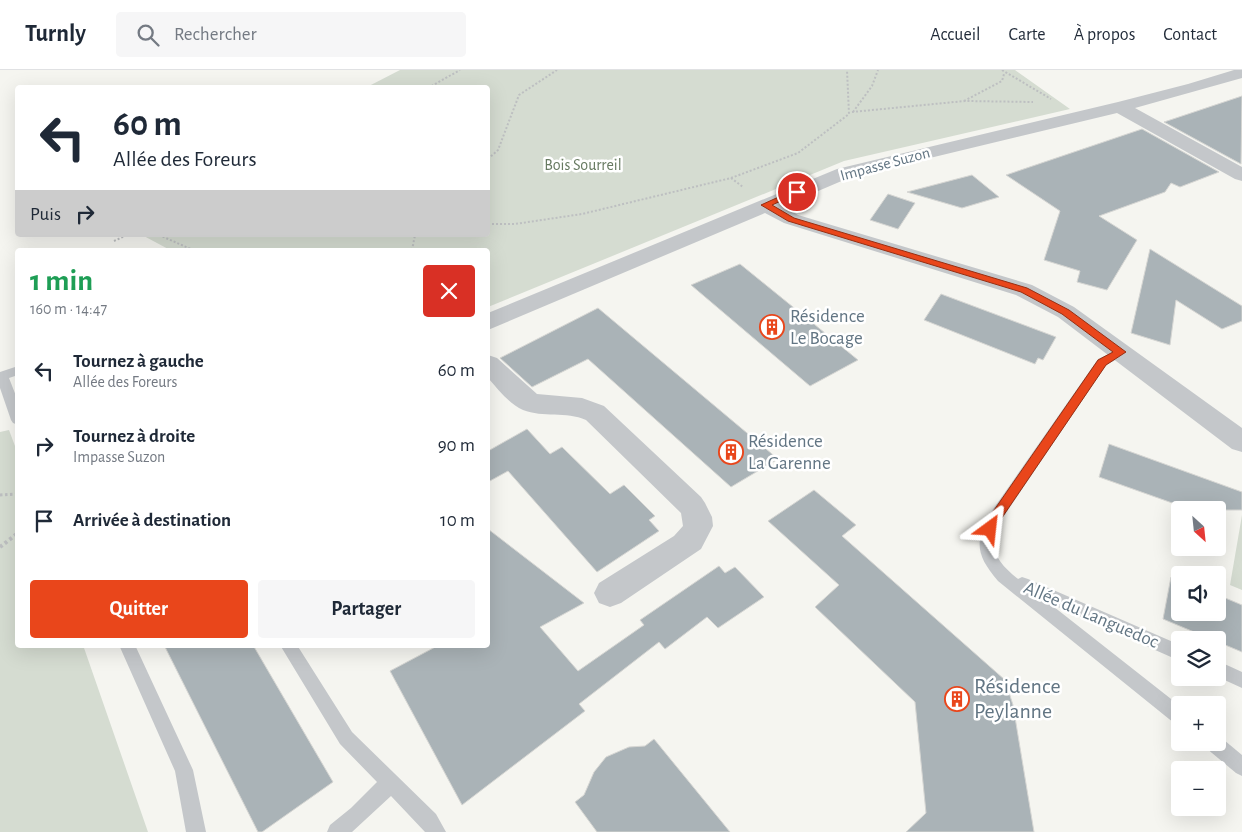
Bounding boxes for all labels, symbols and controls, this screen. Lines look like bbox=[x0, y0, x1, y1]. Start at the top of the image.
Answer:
search box bbox=[116, 12, 466, 57]
icon: search bbox=[134, 21, 162, 49]
text: Turnly bbox=[25, 22, 86, 46]
text: Rechercher bbox=[174, 25, 257, 44]
text: Accueil bbox=[930, 26, 981, 44]
text: Carte bbox=[1009, 26, 1046, 44]
text: À propos bbox=[1074, 26, 1135, 44]
text: Contact bbox=[1163, 26, 1217, 44]
icon: left bbox=[30, 105, 95, 170]
text: 60 m bbox=[113, 107, 182, 142]
street label: Impasse Suzon bbox=[838, 144, 932, 184]
text: Allée des Foreurs bbox=[113, 148, 257, 170]
park label: Bois Sourreil bbox=[544, 157, 622, 173]
pin bbox=[776, 171, 818, 213]
icon: arrive bbox=[783, 178, 811, 206]
icon: right bbox=[71, 200, 99, 228]
text: Puis bbox=[30, 205, 61, 224]
button: close bbox=[423, 265, 475, 317]
text: 1 min bbox=[30, 266, 93, 296]
text: 160 m · 14:47 bbox=[30, 301, 107, 317]
place label: Résidence Le Bocage bbox=[790, 307, 865, 348]
building icon: Résidence Le Bocage bbox=[759, 314, 785, 340]
text: Tournez à gauche bbox=[73, 352, 204, 371]
icon: left bbox=[30, 357, 58, 385]
text: 60 m bbox=[438, 361, 475, 380]
text: Allée des Foreurs bbox=[73, 374, 177, 390]
text: Tournez à droite bbox=[73, 427, 195, 446]
icon: right bbox=[30, 432, 58, 460]
place label: Résidence La Garenne bbox=[748, 432, 831, 473]
text: 90 m bbox=[438, 436, 475, 455]
building icon: Résidence La Garenne bbox=[718, 439, 744, 465]
text: Impasse Suzon bbox=[73, 449, 165, 465]
north arrow bbox=[1171, 501, 1226, 556]
map controls bbox=[1171, 501, 1226, 816]
position arrow bbox=[963, 502, 1015, 554]
icon: arrive bbox=[30, 507, 58, 535]
text: Arrivée à destination bbox=[73, 511, 231, 530]
text: 10 m bbox=[440, 511, 475, 530]
button: sound bbox=[1171, 566, 1226, 621]
street label: Allée du Languedoc bbox=[1021, 578, 1161, 652]
button: Quitter bbox=[30, 580, 248, 638]
button: Partager bbox=[258, 580, 475, 638]
button: layers bbox=[1171, 631, 1226, 686]
place label: Résidence Peylanne bbox=[974, 675, 1061, 722]
building icon: Résidence Peylanne bbox=[944, 686, 970, 712]
button: + bbox=[1171, 696, 1226, 751]
button: − bbox=[1171, 761, 1226, 816]

